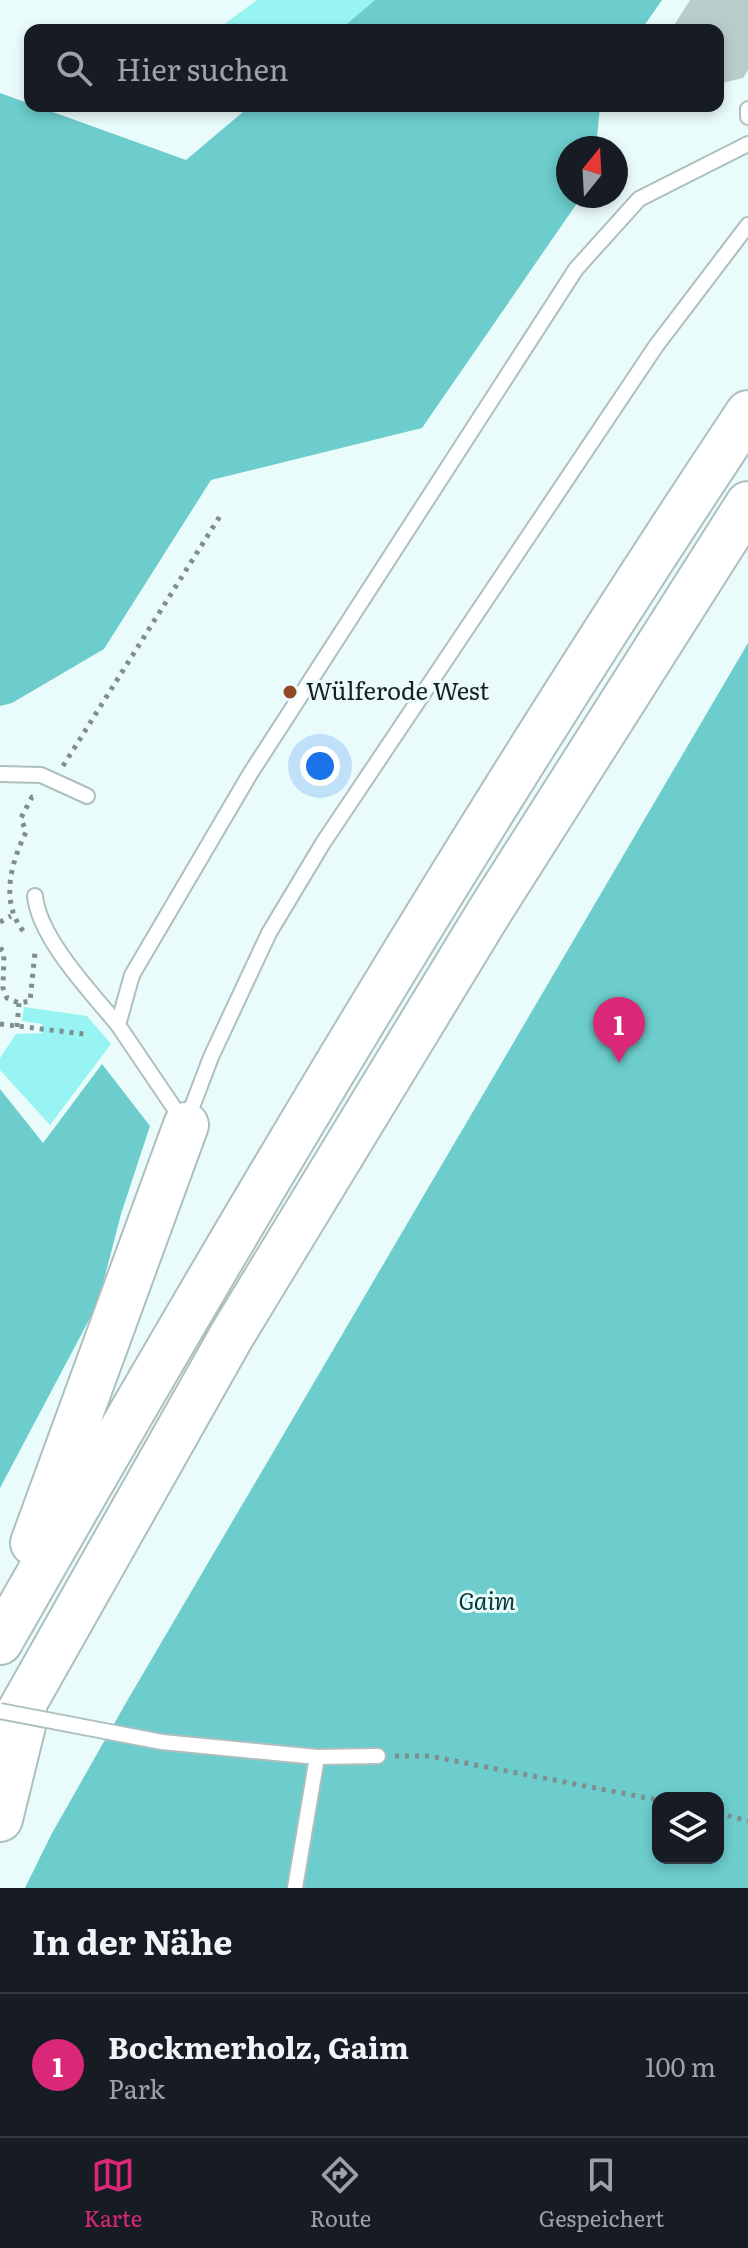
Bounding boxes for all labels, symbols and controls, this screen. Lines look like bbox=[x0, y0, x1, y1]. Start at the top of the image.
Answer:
search box bbox=[24, 24, 724, 112]
icon: search bbox=[52, 46, 96, 90]
text: Hier suchen bbox=[116, 46, 289, 90]
north arrow bbox=[556, 136, 628, 208]
place label: Wülferode West bbox=[306, 672, 489, 707]
marker: Wülferode West bbox=[281, 683, 299, 701]
your location bbox=[300, 746, 340, 786]
pin: 1 bbox=[593, 997, 645, 1063]
park label: Gaim bbox=[458, 1582, 516, 1617]
map controls bbox=[652, 1792, 724, 1864]
button: layers bbox=[652, 1792, 724, 1864]
text: In der Nähe bbox=[32, 1915, 232, 1965]
text: Bockmerholz, Gaim bbox=[108, 2024, 409, 2068]
text: 1 bbox=[53, 2046, 63, 2085]
text: 100 m bbox=[645, 2046, 716, 2085]
text: Park bbox=[108, 2068, 165, 2107]
tab: Karte bbox=[84, 2153, 142, 2234]
tab: Route bbox=[310, 2153, 371, 2234]
tab: Gespeichert bbox=[539, 2153, 664, 2234]

